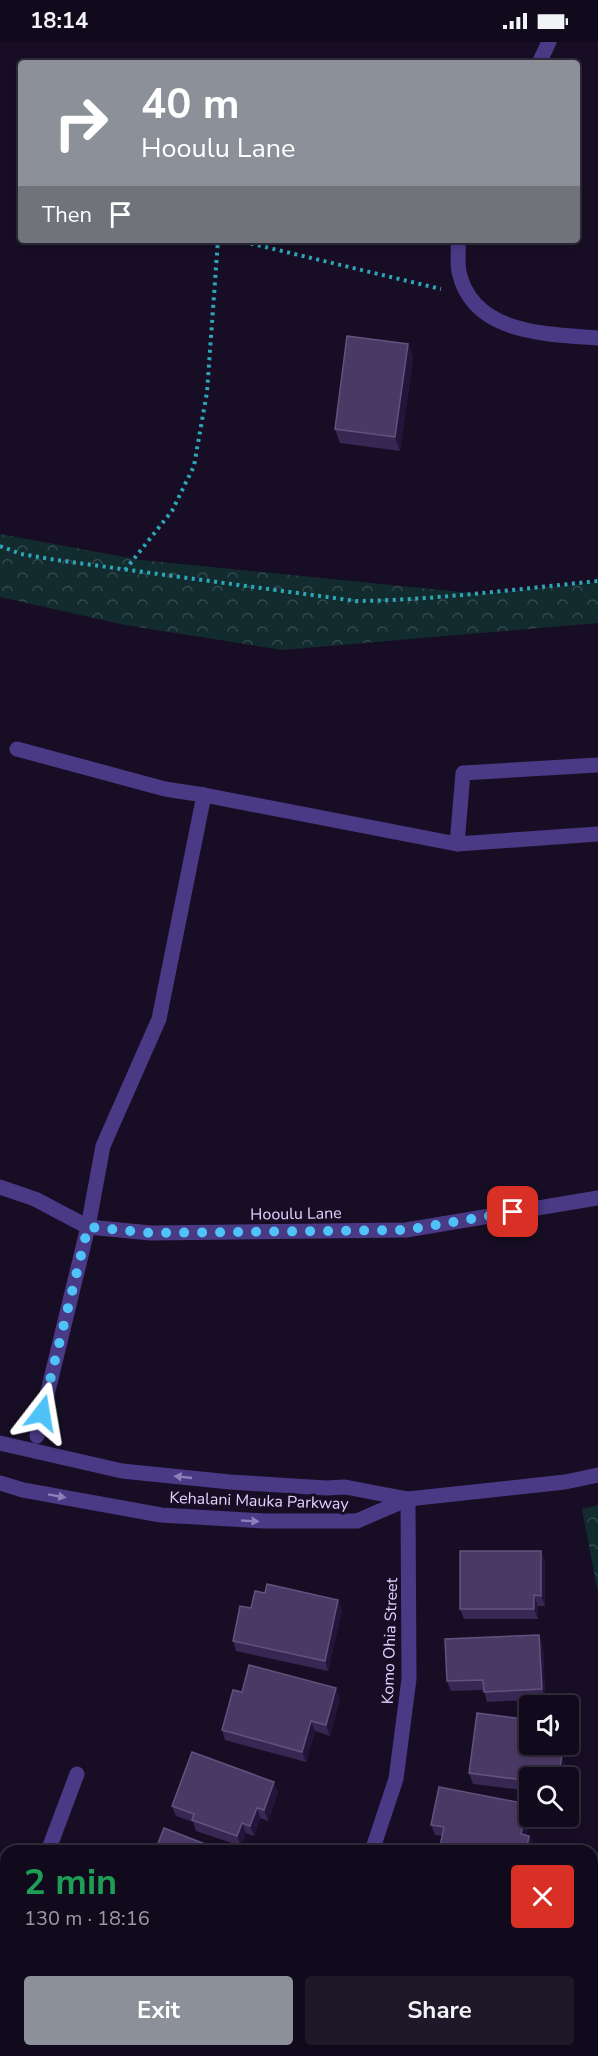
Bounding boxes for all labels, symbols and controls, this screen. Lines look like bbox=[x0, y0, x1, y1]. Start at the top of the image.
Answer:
text: 18:14 bbox=[30, 6, 88, 36]
text: 40 m bbox=[141, 76, 240, 133]
icon: right bbox=[42, 84, 120, 162]
text: Hooulu Lane bbox=[141, 130, 295, 167]
icon: arrive bbox=[104, 198, 137, 231]
text: Then bbox=[42, 200, 92, 230]
pin bbox=[487, 1186, 538, 1237]
icon: arrive bbox=[496, 1195, 529, 1228]
street label: Hooulu Lane bbox=[250, 1202, 342, 1226]
position arrow bbox=[10, 1381, 74, 1445]
one-way arrow bbox=[174, 1472, 193, 1482]
street label: Kehalani Mauka Parkway bbox=[169, 1487, 350, 1515]
one-way arrow bbox=[48, 1492, 67, 1501]
one-way arrow bbox=[241, 1516, 260, 1525]
street label: Komo Ohia Street bbox=[377, 1577, 403, 1705]
map controls bbox=[519, 1695, 579, 1827]
button: sound bbox=[519, 1695, 579, 1755]
button: search bbox=[519, 1767, 579, 1827]
text: 2 min bbox=[24, 1858, 117, 1907]
button: close bbox=[511, 1865, 574, 1928]
text: 130 m · 18:16 bbox=[24, 1905, 150, 1932]
button: Exit bbox=[24, 1976, 293, 2045]
button: Share bbox=[305, 1976, 574, 2045]

